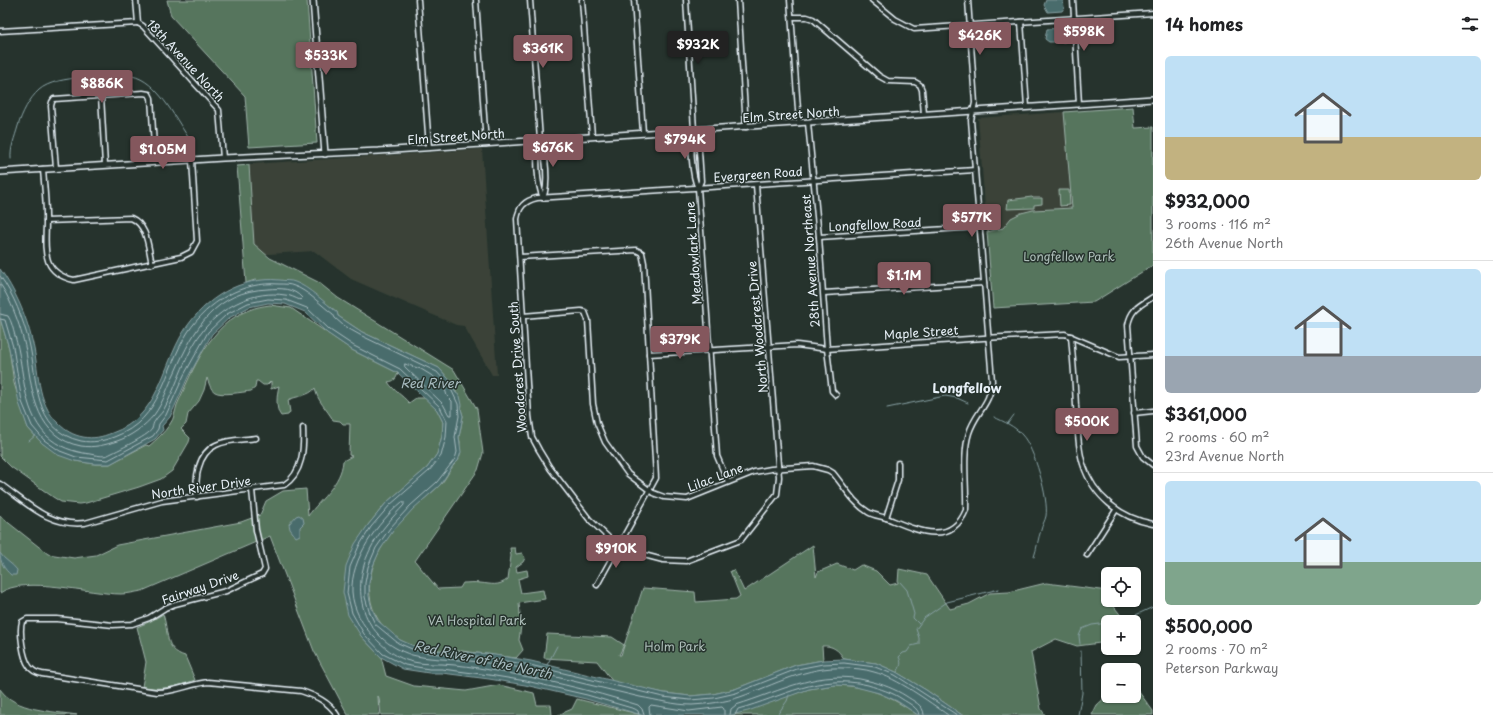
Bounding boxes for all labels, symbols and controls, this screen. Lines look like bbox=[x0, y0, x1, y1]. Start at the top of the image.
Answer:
text: 14 homes bbox=[1165, 11, 1243, 37]
icon: filters bbox=[1459, 13, 1481, 35]
street label: 18th Avenue North bbox=[143, 15, 229, 105]
pin: $598K bbox=[1056, 18, 1112, 52]
text: $598K bbox=[1063, 21, 1105, 40]
pin: $426K bbox=[952, 22, 1008, 56]
text: $426K bbox=[958, 25, 1002, 44]
pin: $932K bbox=[670, 31, 726, 65]
text: $932K bbox=[676, 34, 720, 53]
pin: $361K bbox=[515, 35, 571, 69]
text: $361K bbox=[522, 38, 564, 57]
pin: $533K bbox=[298, 42, 354, 76]
text: $533K bbox=[305, 45, 347, 64]
pin: $886K bbox=[74, 70, 130, 104]
text: $886K bbox=[81, 73, 123, 92]
icon: home bbox=[1287, 82, 1359, 154]
street label: Elm Street North bbox=[742, 102, 840, 126]
street label: Elm Street North bbox=[407, 124, 505, 148]
pin: $794K bbox=[657, 126, 713, 160]
text: $794K bbox=[664, 129, 706, 148]
pin: $676K bbox=[525, 134, 581, 168]
pin: $1.05M bbox=[130, 136, 196, 170]
text: $676K bbox=[532, 137, 574, 156]
text: $1.05M bbox=[139, 139, 187, 158]
street label: Evergreen Road bbox=[713, 162, 803, 186]
text: $932,000 bbox=[1165, 188, 1250, 214]
street label: 28th Avenue Northeast bbox=[796, 194, 824, 328]
street label: Meadowlark Lane bbox=[680, 201, 706, 305]
pin: $577K bbox=[944, 204, 1000, 238]
text: $577K bbox=[952, 207, 992, 226]
street label: Longfellow Road bbox=[828, 213, 922, 235]
text: 3 rooms · 116 m² bbox=[1165, 214, 1271, 233]
text: 26th Avenue North bbox=[1165, 233, 1283, 252]
park label: Longfellow Park bbox=[1023, 247, 1115, 265]
street label: North Woodcrest Drive bbox=[742, 260, 772, 394]
pin: $1.1M bbox=[876, 262, 932, 296]
text: $1.1M bbox=[887, 265, 921, 284]
icon: home bbox=[1287, 295, 1359, 367]
street label: Woodcrest Drive South bbox=[503, 301, 531, 433]
street label: Maple Street bbox=[883, 320, 959, 344]
pin: $379K bbox=[652, 326, 708, 360]
text: $379K bbox=[659, 329, 701, 348]
water label: Red River bbox=[400, 373, 462, 392]
district label: Longfellow bbox=[933, 378, 1001, 397]
text: $361,000 bbox=[1165, 401, 1247, 427]
pin: $500K bbox=[1059, 408, 1115, 442]
text: $500K bbox=[1064, 411, 1110, 430]
text: 2 rooms · 60 m² bbox=[1165, 427, 1270, 446]
text: 23rd Avenue North bbox=[1165, 446, 1284, 465]
street label: Lilac Lane bbox=[685, 458, 745, 496]
street label: North River Drive bbox=[150, 471, 252, 503]
icon: home bbox=[1287, 507, 1359, 579]
pin: $910K bbox=[588, 535, 644, 569]
text: $910K bbox=[595, 538, 637, 557]
street label: Fairway Drive bbox=[159, 565, 241, 609]
map controls bbox=[1101, 567, 1141, 703]
button: locate bbox=[1101, 567, 1141, 607]
park label: VA Hospital Park bbox=[428, 611, 526, 629]
text: $500,000 bbox=[1165, 613, 1253, 639]
button: + bbox=[1101, 615, 1141, 655]
water label: Red River of the North bbox=[413, 635, 554, 683]
park label: Holm Park bbox=[644, 637, 706, 655]
text: 2 rooms · 70 m² bbox=[1165, 639, 1268, 658]
text: Peterson Parkway bbox=[1165, 658, 1278, 677]
button: − bbox=[1101, 663, 1141, 703]

